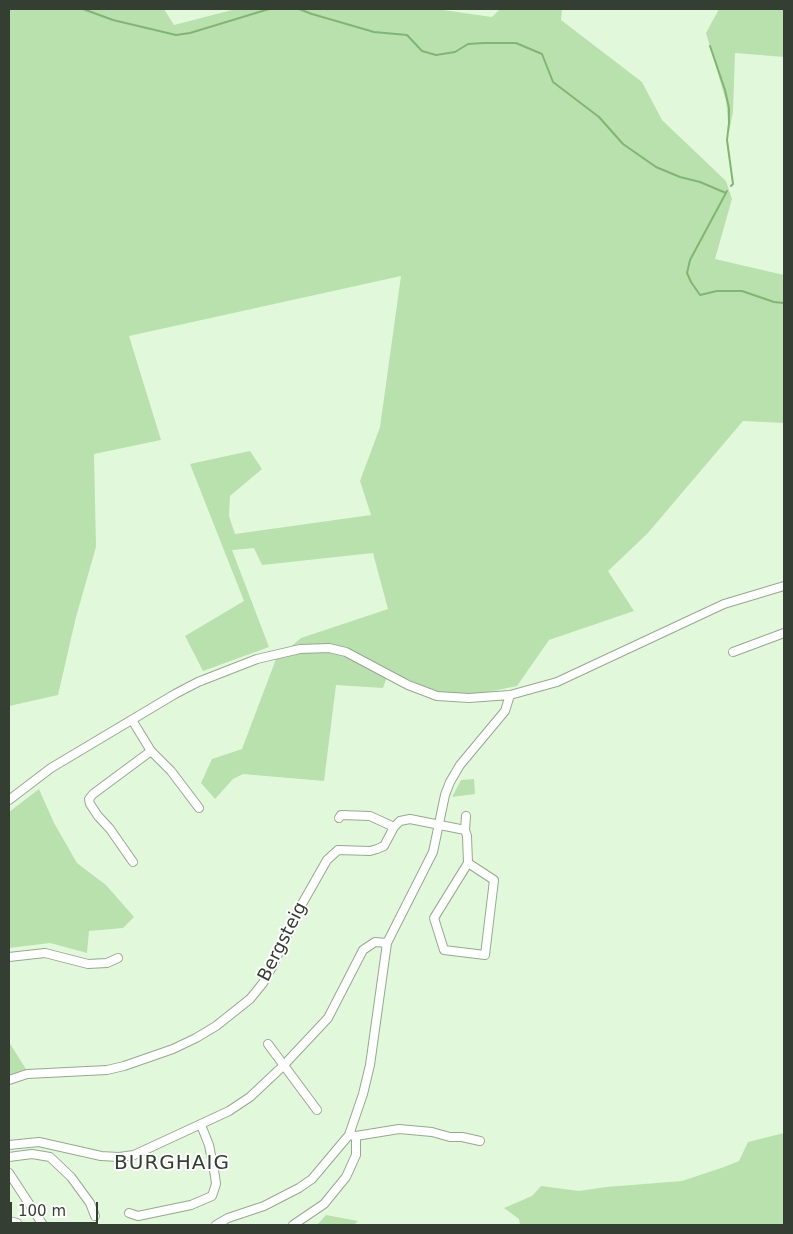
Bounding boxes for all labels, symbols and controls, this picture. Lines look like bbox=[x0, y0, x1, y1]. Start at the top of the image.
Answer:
street label: Bergsteig bbox=[254, 899, 312, 985]
district label: BURGHAIG bbox=[113, 1152, 231, 1176]
scale bar bbox=[12, 1192, 100, 1224]
text: 100 m bbox=[18, 1202, 66, 1220]

